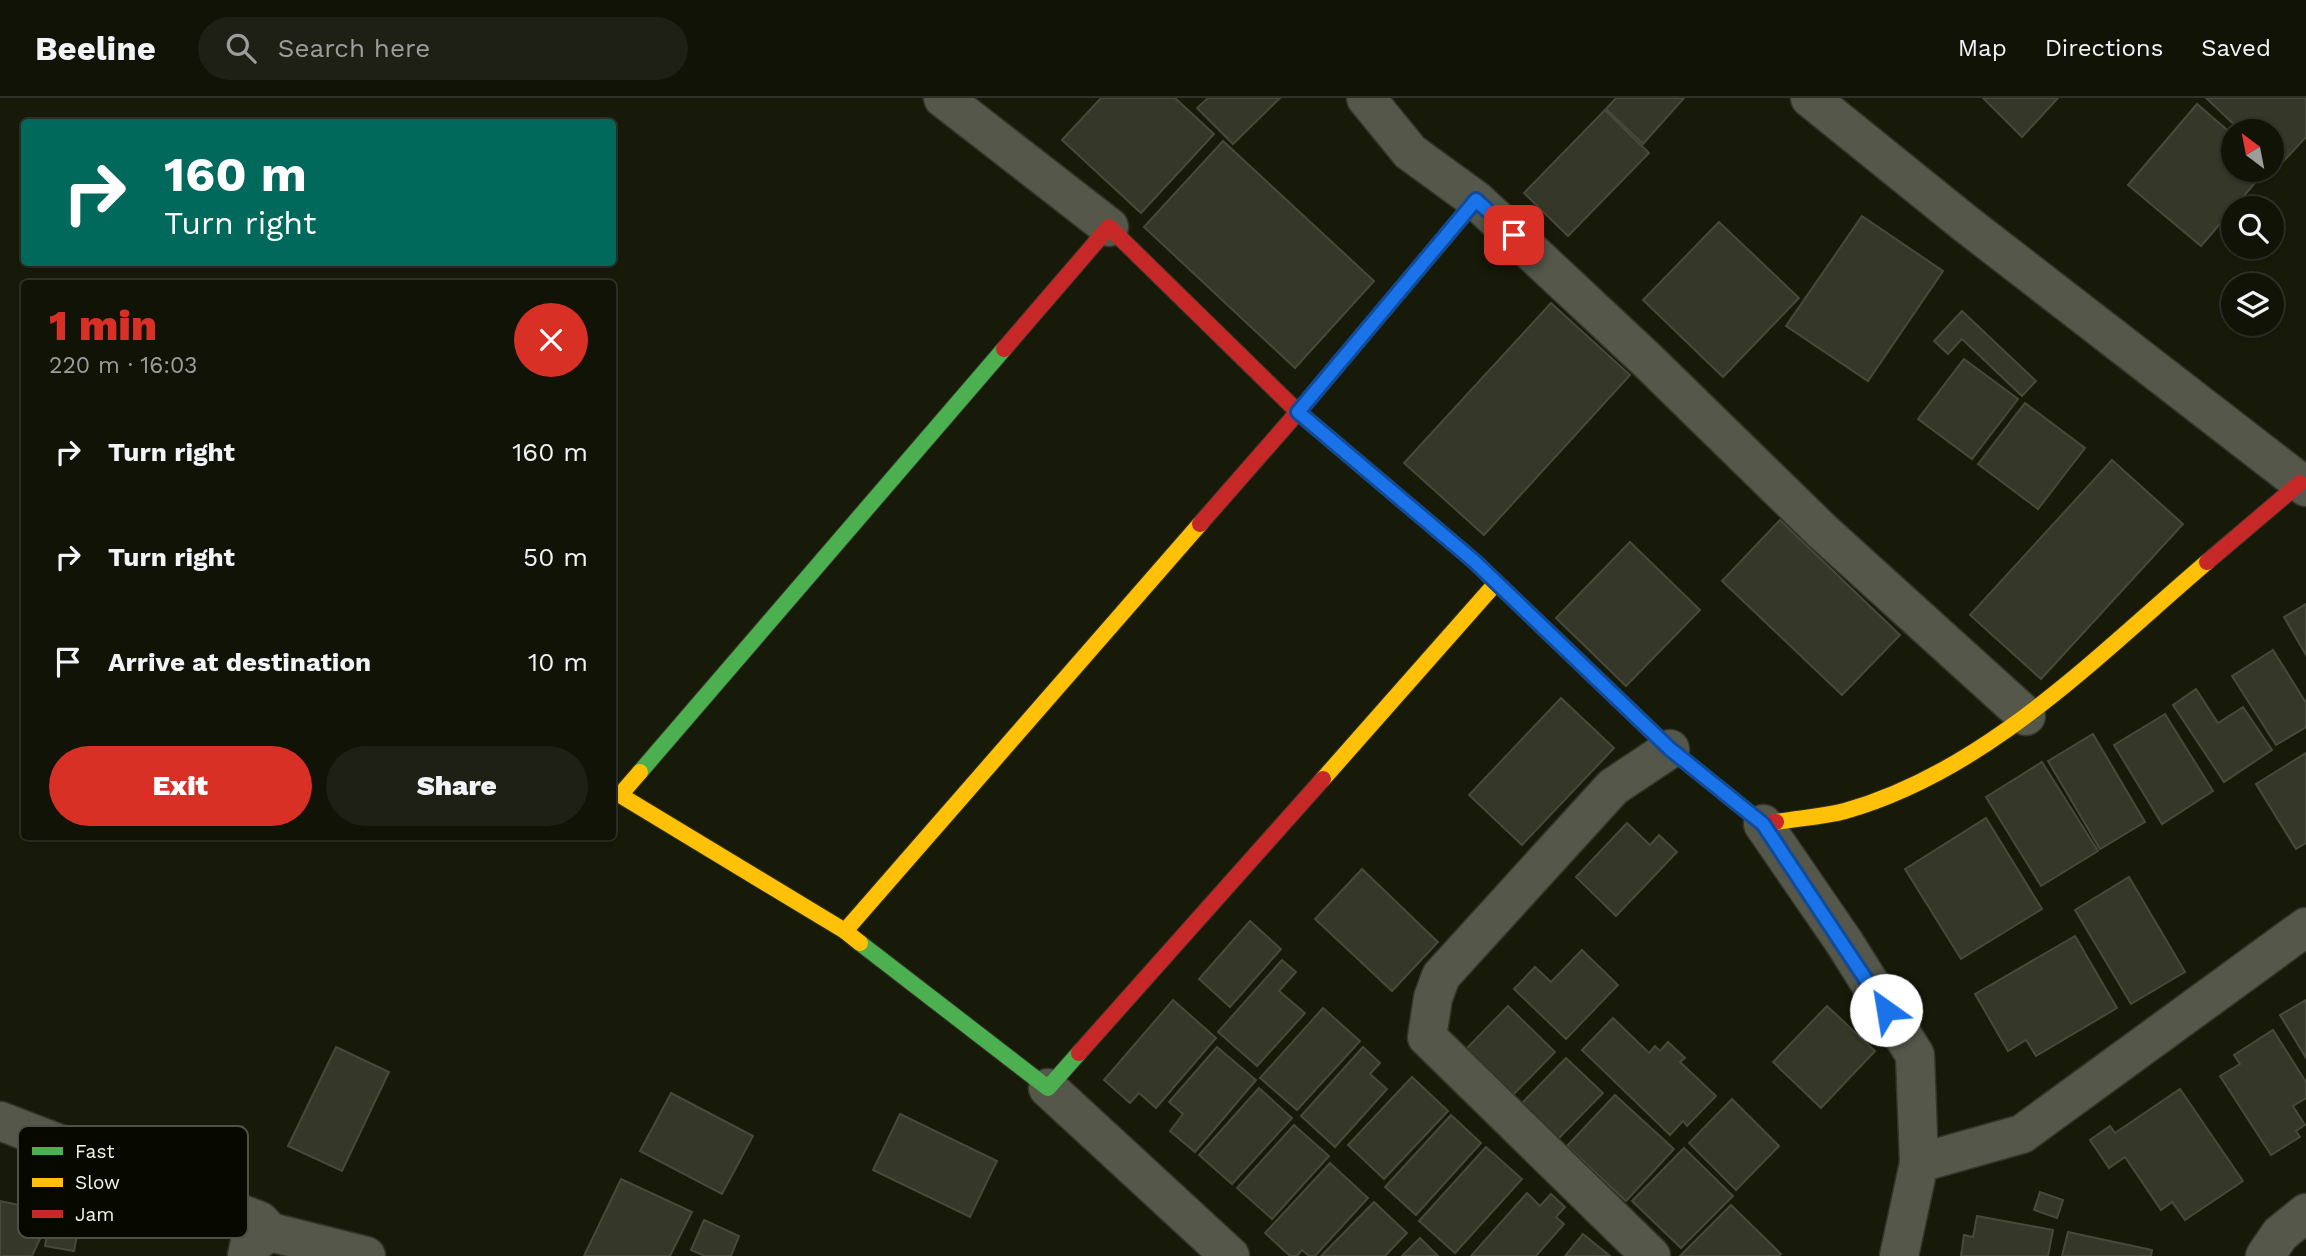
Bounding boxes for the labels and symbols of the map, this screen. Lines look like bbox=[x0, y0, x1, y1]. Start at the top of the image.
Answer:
north arrow bbox=[2221, 119, 2284, 182]
pin bbox=[1484, 205, 1544, 265]
position arrow bbox=[1849, 973, 1923, 1047]
legend bbox=[18, 1126, 248, 1238]
text: Fast bbox=[75, 1140, 114, 1163]
text: Slow bbox=[75, 1171, 120, 1194]
text: Jam bbox=[75, 1203, 114, 1226]

